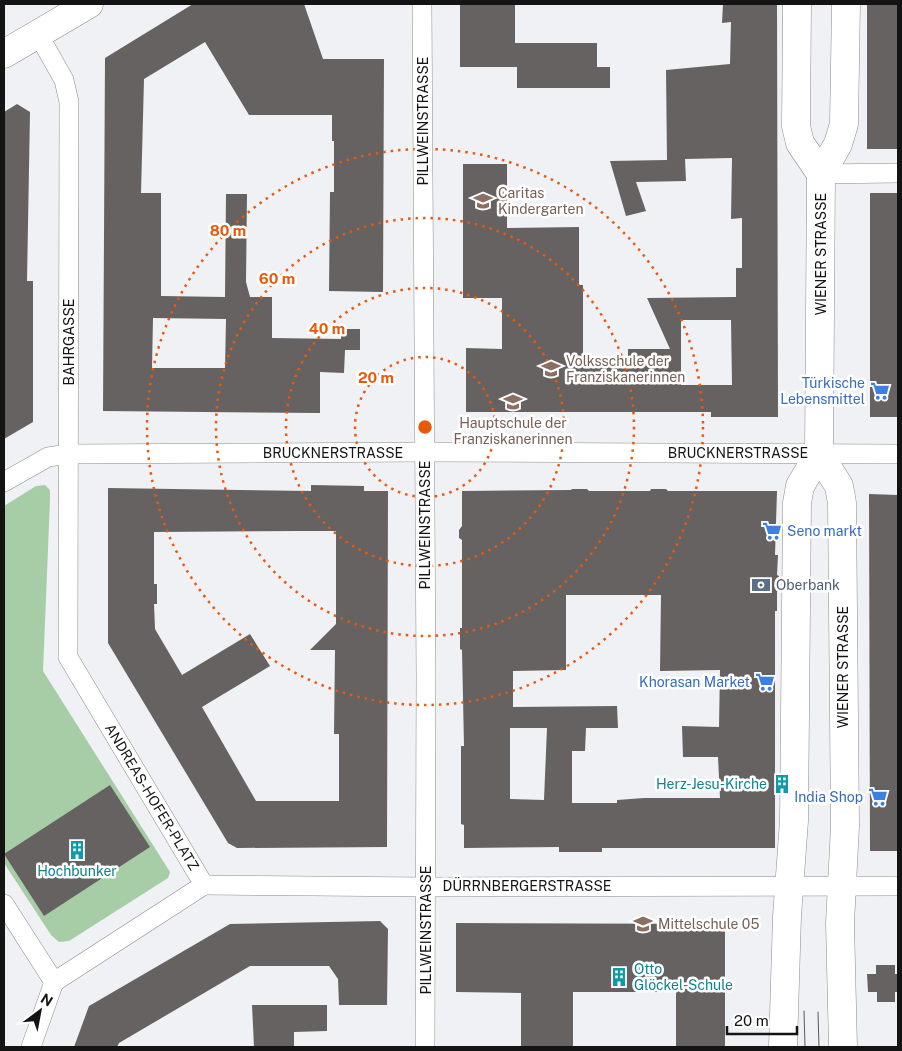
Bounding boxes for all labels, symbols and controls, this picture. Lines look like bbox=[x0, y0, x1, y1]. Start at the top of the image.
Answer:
street label: PILLWEINSTRASSE bbox=[415, 57, 431, 186]
place label: Caritas Kindergarten bbox=[498, 185, 584, 217]
school or university icon: Caritas Kindergarten bbox=[472, 190, 494, 212]
street label: WIENER STRASSE bbox=[813, 193, 829, 315]
text: 80 m bbox=[210, 222, 246, 239]
text: 60 m bbox=[259, 270, 295, 287]
street label: BAHRGASSE bbox=[61, 299, 77, 385]
text: 40 m bbox=[309, 320, 345, 337]
place label: Volksschule der Franziskanerinnen bbox=[566, 353, 685, 385]
school or university icon: Volksschule der Franziskanerinnen bbox=[540, 358, 562, 380]
text: 20 m bbox=[358, 369, 394, 386]
place label: Türkische Lebensmittel bbox=[780, 375, 865, 407]
supermarket icon: Türkische Lebensmittel bbox=[869, 380, 891, 402]
school or university icon: Hauptschule der Franziskanerinnen bbox=[502, 391, 524, 413]
place label: Hauptschule der Franziskanerinnen bbox=[453, 415, 573, 447]
centre of rings bbox=[416, 418, 434, 436]
street label: BRUCKNERSTRASSE bbox=[263, 445, 403, 461]
street label: BRUCKNERSTRASSE bbox=[668, 445, 808, 461]
street label: PILLWEINSTRASSE bbox=[417, 461, 433, 590]
supermarket icon: Seno markt bbox=[761, 520, 783, 542]
place label: Seno markt bbox=[787, 523, 862, 539]
bank icon: Oberbank bbox=[750, 574, 772, 596]
place label: Oberbank bbox=[776, 577, 840, 593]
street label: WIENER STRASSE bbox=[835, 606, 851, 728]
supermarket icon: Khorasan Market bbox=[754, 671, 776, 693]
place label: Khorasan Market bbox=[639, 674, 750, 690]
street label: ANDREAS-HOFER-PLATZ bbox=[102, 721, 202, 873]
building icon: Herz-Jesu-Kirche bbox=[771, 773, 793, 795]
place label: Herz-Jesu-Kirche bbox=[656, 776, 767, 792]
supermarket icon: India Shop bbox=[867, 786, 889, 808]
place label: India Shop bbox=[794, 789, 863, 805]
building icon: Hochbunker bbox=[66, 839, 88, 861]
place label: Hochbunker bbox=[37, 863, 117, 879]
street label: PILLWEINSTRASSE bbox=[418, 866, 434, 995]
street label: DÜRRNBERGERSTRASSE bbox=[442, 876, 612, 894]
school or university icon: Mittelschule 05 bbox=[632, 913, 654, 935]
place label: Mittelschule 05 bbox=[658, 916, 759, 932]
place label: Otto Glöckel-Schule bbox=[634, 961, 733, 993]
building icon: Otto Glöckel-Schule bbox=[608, 966, 630, 988]
north arrow bbox=[15, 986, 65, 1036]
text: N bbox=[38, 990, 56, 1010]
scale bar bbox=[727, 1004, 797, 1036]
text: 20 m bbox=[734, 1012, 769, 1029]

